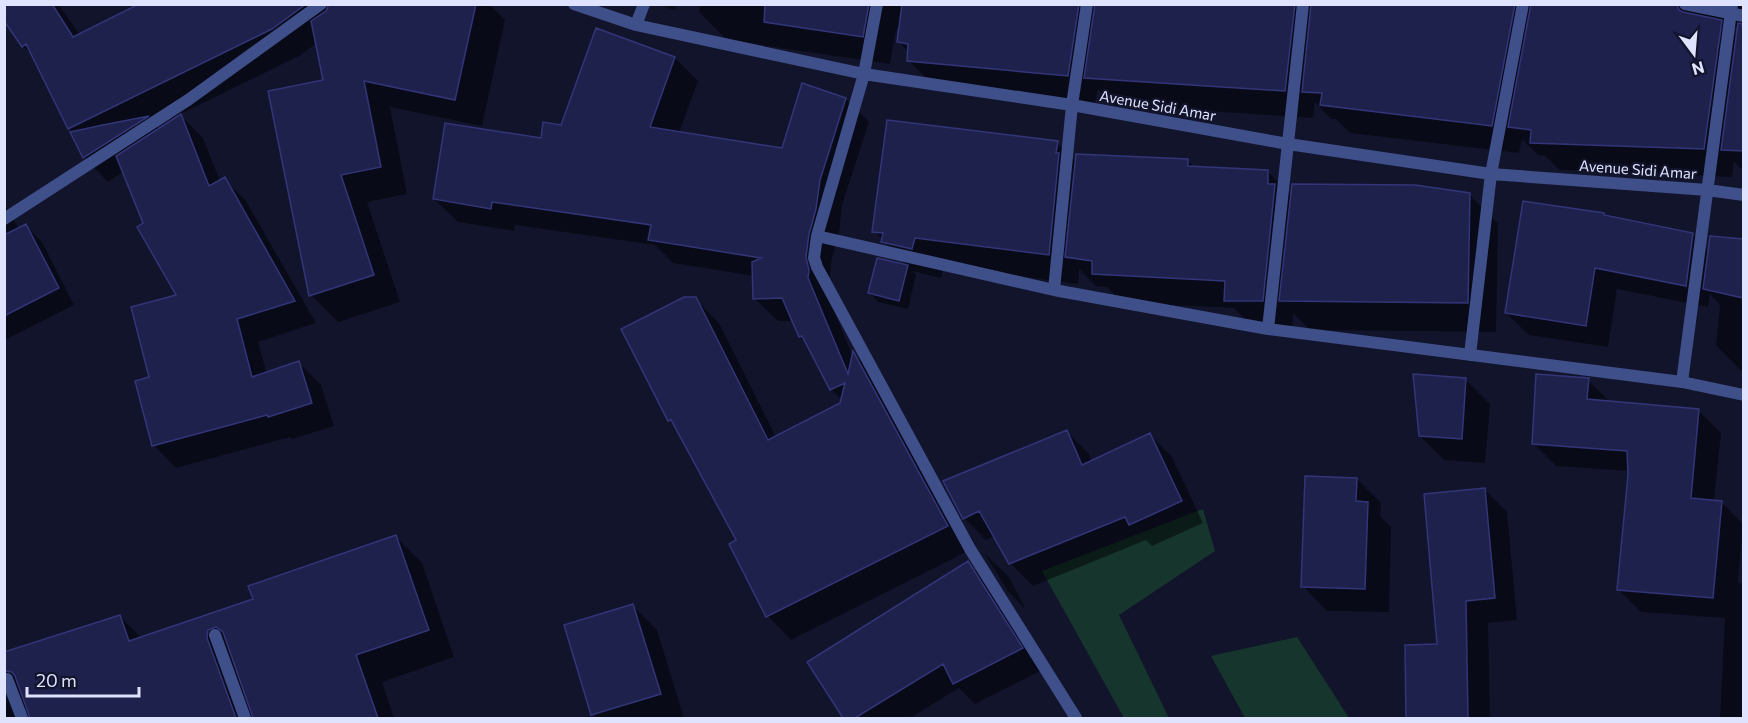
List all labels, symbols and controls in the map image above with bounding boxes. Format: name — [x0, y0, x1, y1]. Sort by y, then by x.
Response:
north arrow — [1664, 24, 1724, 84]
text: N — [1690, 58, 1707, 80]
street label: Avenue Sidi Amar — [1098, 86, 1218, 124]
street label: Avenue Sidi Amar — [1578, 156, 1698, 182]
scale bar — [27, 660, 140, 698]
text: 20 m — [36, 669, 77, 691]

